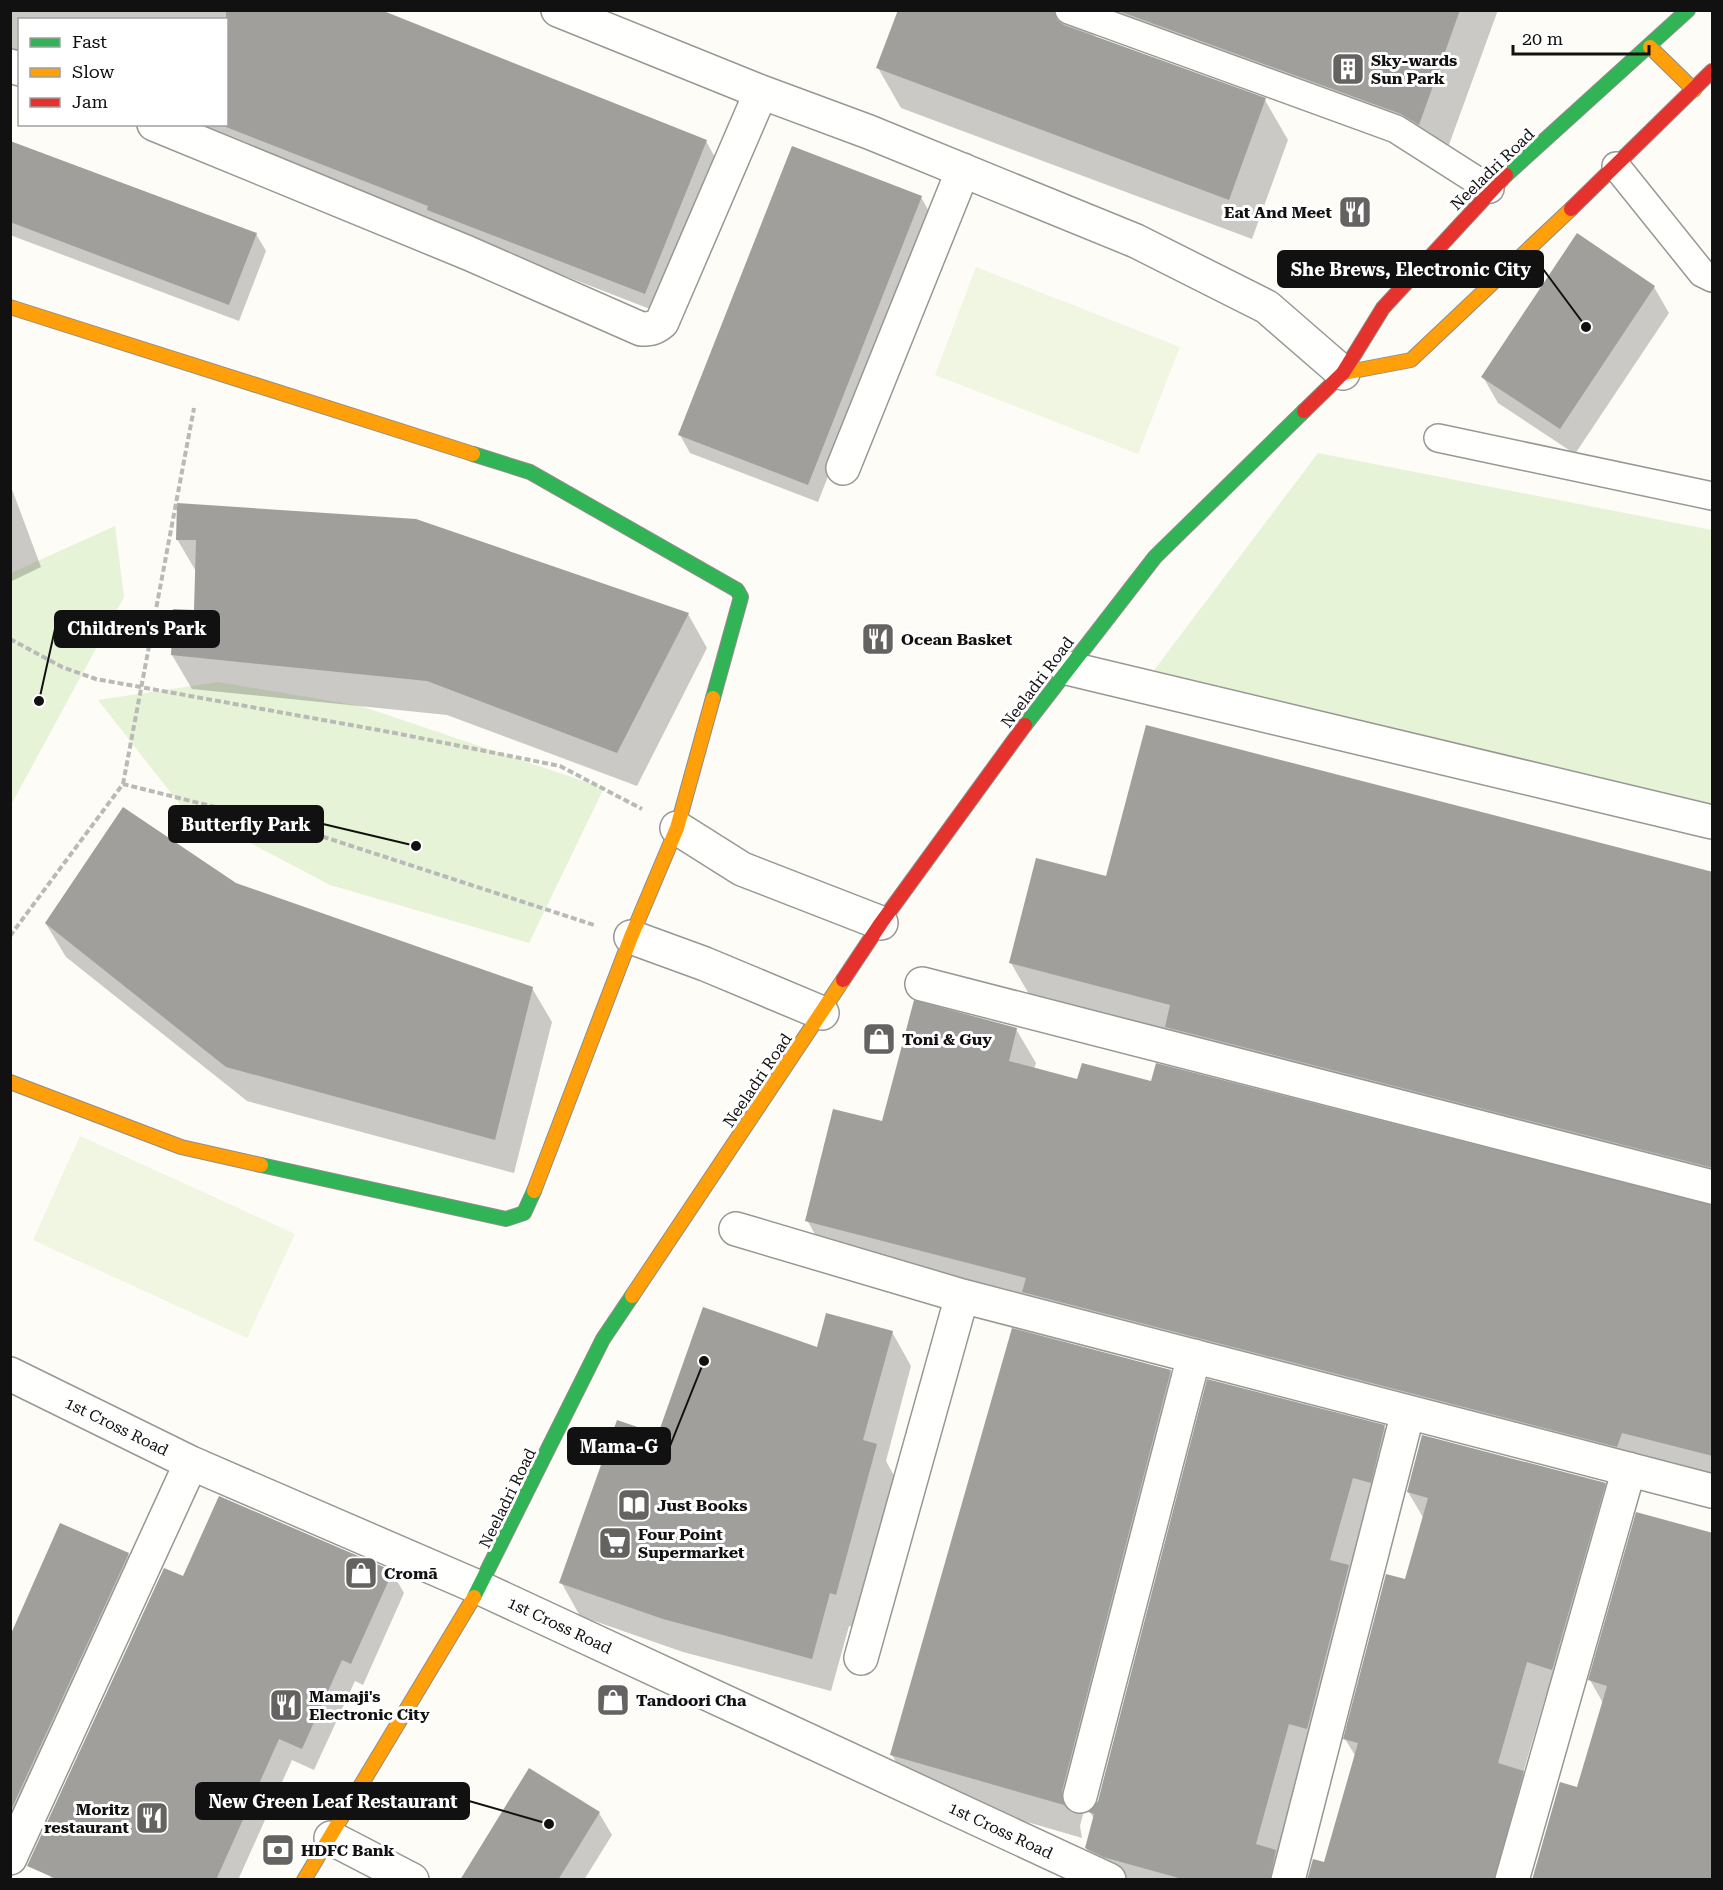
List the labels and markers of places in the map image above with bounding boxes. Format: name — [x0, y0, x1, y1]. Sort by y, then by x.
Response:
building icon: Sky-wards Sun Park — [1330, 51, 1366, 87]
place label: Sky-wards Sun Park — [1371, 51, 1457, 88]
restaurant icon: Eat And Meet — [1337, 194, 1373, 230]
place label: Eat And Meet — [1224, 203, 1332, 222]
callout: She Brews, Electronic City — [1278, 251, 1543, 287]
callout: Children's Park — [55, 611, 219, 647]
restaurant icon: Ocean Basket — [860, 621, 896, 657]
place label: Ocean Basket — [901, 630, 1013, 649]
callout: Butterfly Park — [169, 806, 323, 842]
shop icon: Toni & Guy — [861, 1021, 897, 1057]
place label: Toni & Guy — [902, 1030, 992, 1049]
callout: Mama-G — [568, 1428, 670, 1464]
library icon: Just Books — [616, 1487, 652, 1523]
place label: Just Books — [657, 1496, 747, 1515]
supermarket icon: Four Point Supermarket — [597, 1525, 633, 1561]
place label: Four Point Supermarket — [638, 1525, 745, 1562]
shop icon: Cromā — [343, 1555, 379, 1591]
place label: Cromā — [384, 1564, 438, 1583]
shop icon: Tandoori Cha — [595, 1682, 631, 1718]
restaurant icon: Mamaji's Electronic City — [268, 1687, 304, 1723]
place label: Mamaji's Electronic City — [309, 1687, 430, 1724]
place label: Tandoori Cha — [636, 1691, 747, 1710]
callout: New Green Leaf Restaurant — [196, 1783, 469, 1819]
place label: Moritz restaurant — [44, 1800, 129, 1837]
restaurant icon: Moritz restaurant — [134, 1800, 170, 1836]
bank icon: HDFC Bank — [260, 1832, 296, 1868]
place label: HDFC Bank — [301, 1841, 395, 1860]

